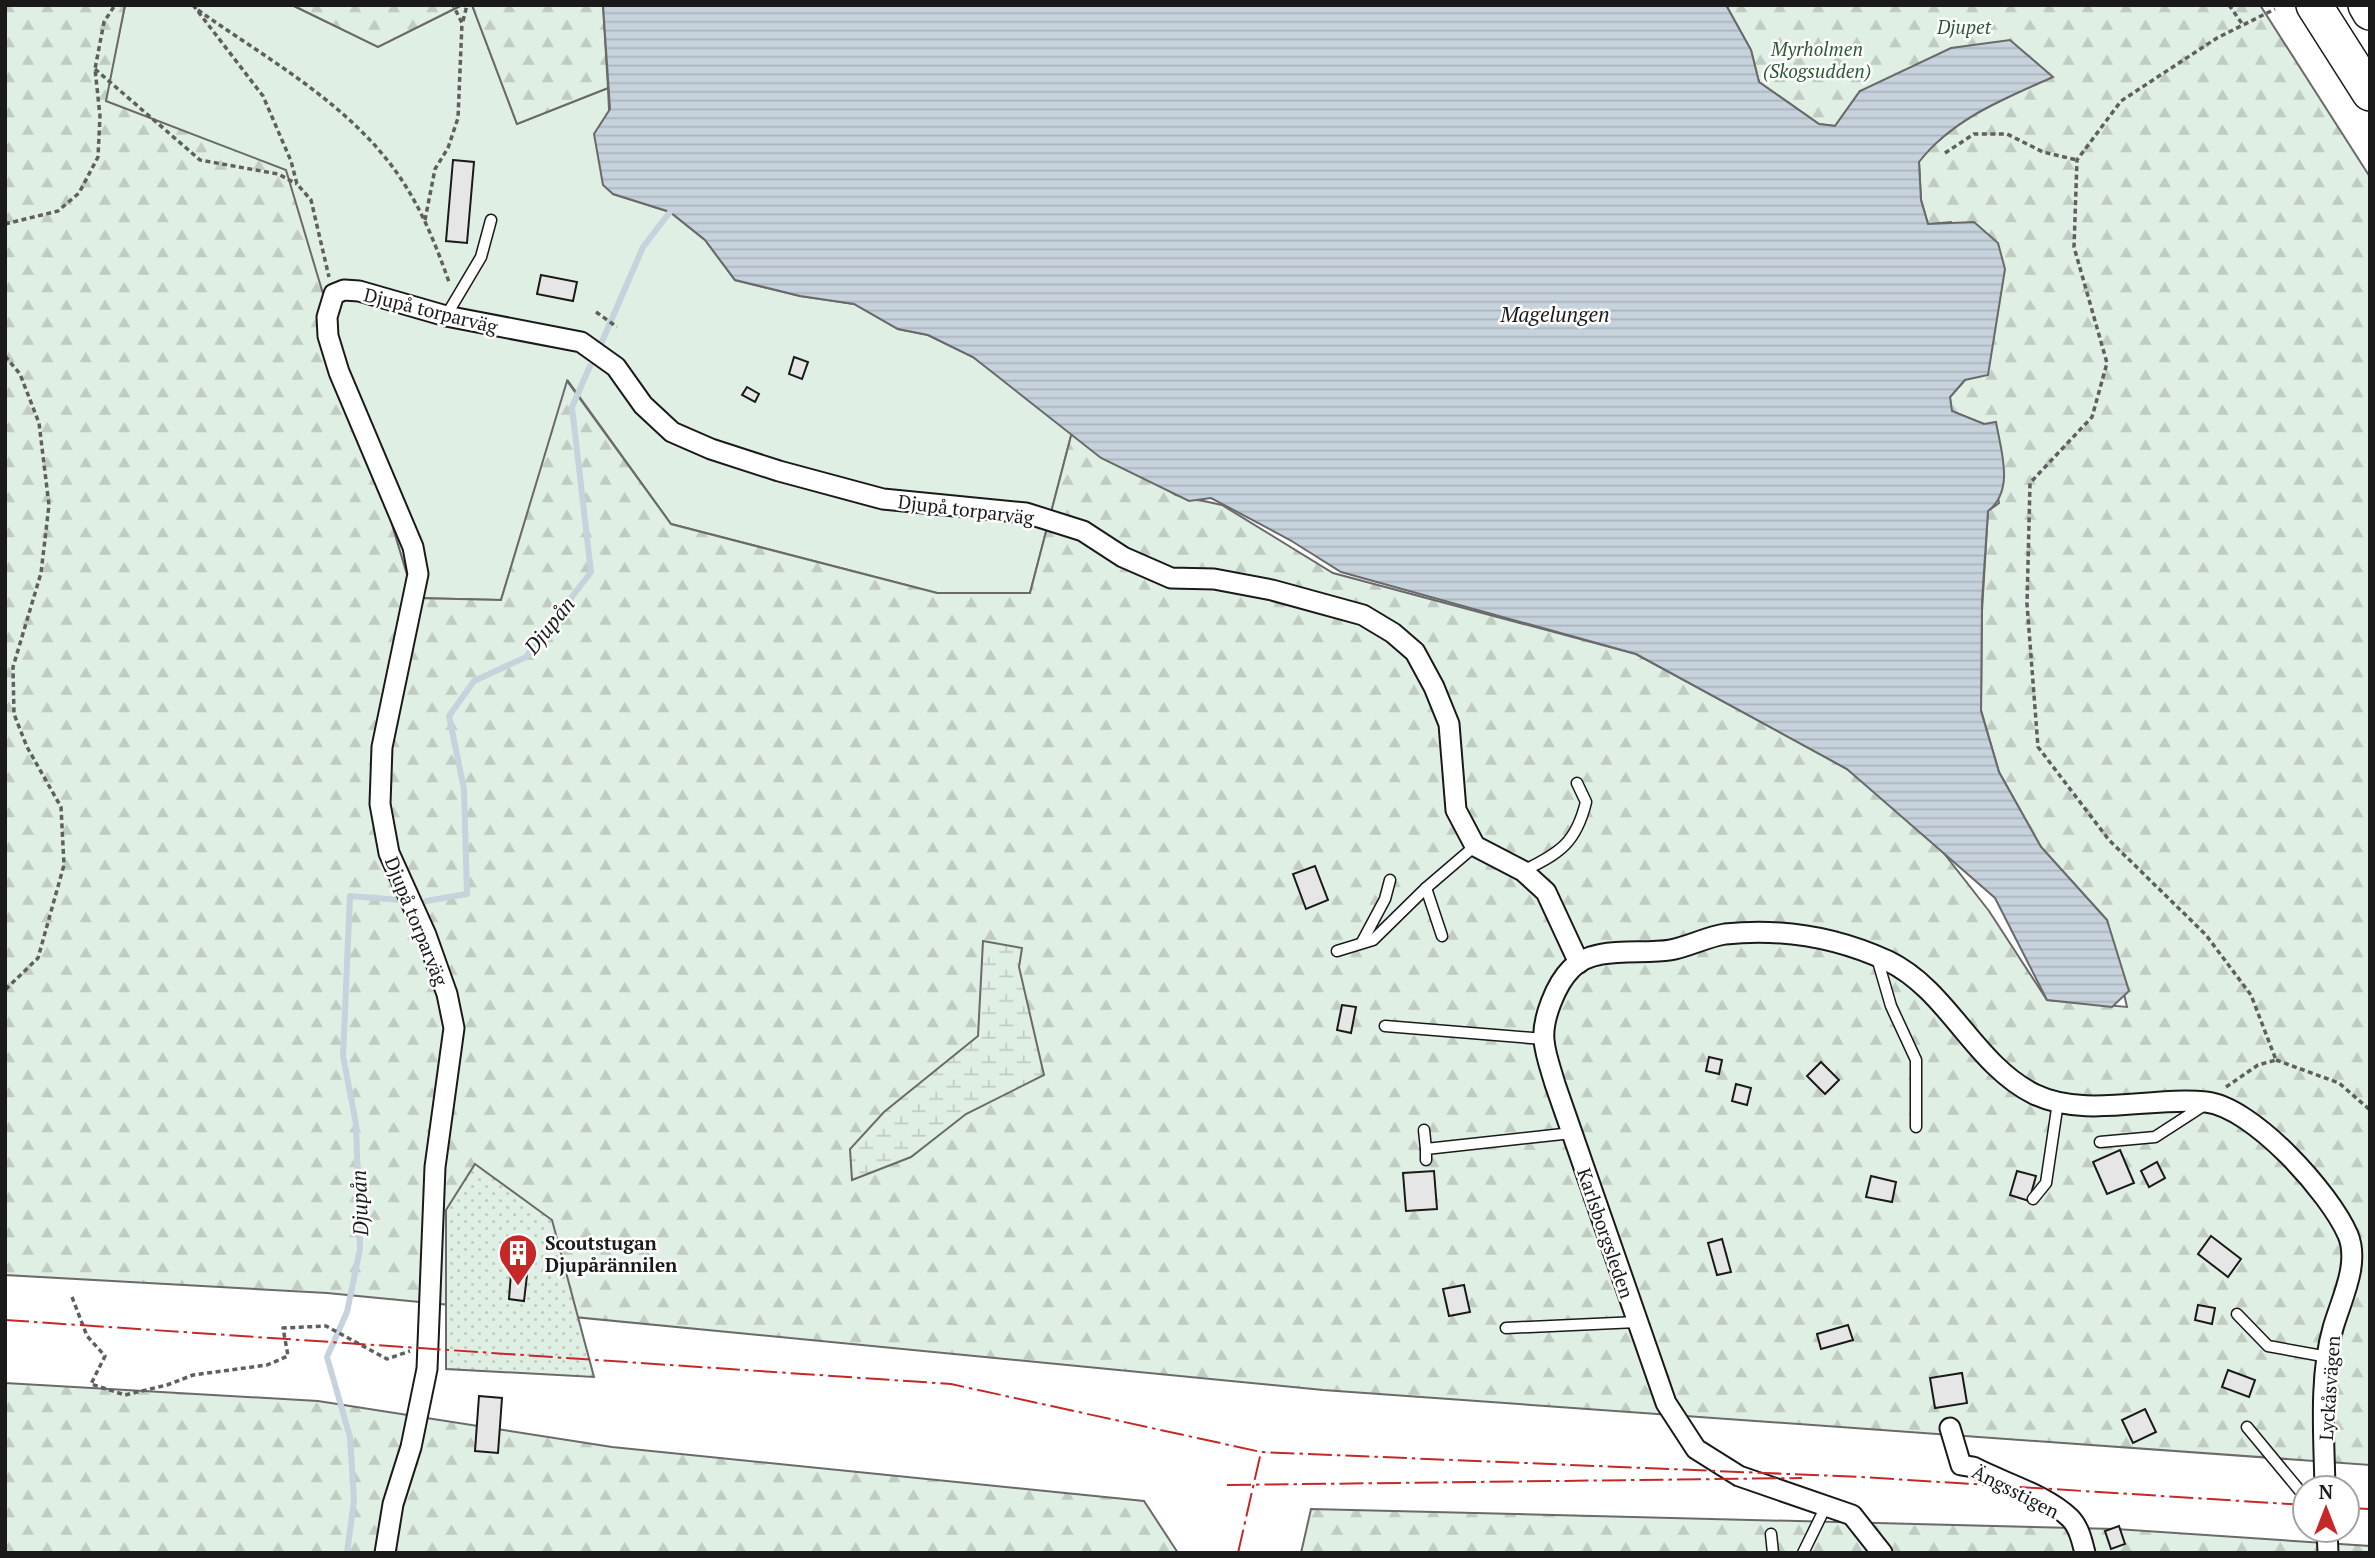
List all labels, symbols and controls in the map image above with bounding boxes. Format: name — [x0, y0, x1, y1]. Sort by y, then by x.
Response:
park label: Djupet — [1936, 14, 1992, 39]
park label: Myrholmen (Skogsudden) — [1763, 36, 1871, 83]
street label: Djupå torparväg — [362, 281, 501, 339]
water label: Magelungen — [1499, 300, 1610, 328]
street label: Djupå torparväg — [897, 488, 1036, 530]
water label: Djupån — [517, 591, 581, 660]
street label: Djupå torparväg — [380, 853, 455, 990]
street label: Karlsborgsleden — [1572, 1165, 1640, 1301]
water label: Djupån — [344, 1169, 374, 1238]
place label: Scoutstugan Djupårännilen — [545, 1230, 678, 1277]
building icon: Scoutstugan Djupårännilen — [497, 1232, 539, 1287]
street label: Lyckåsvägen — [2313, 1335, 2345, 1441]
street label: Ängsstigen — [1968, 1458, 2064, 1524]
north arrow — [2291, 1474, 2361, 1544]
text: N — [2319, 1479, 2334, 1504]

